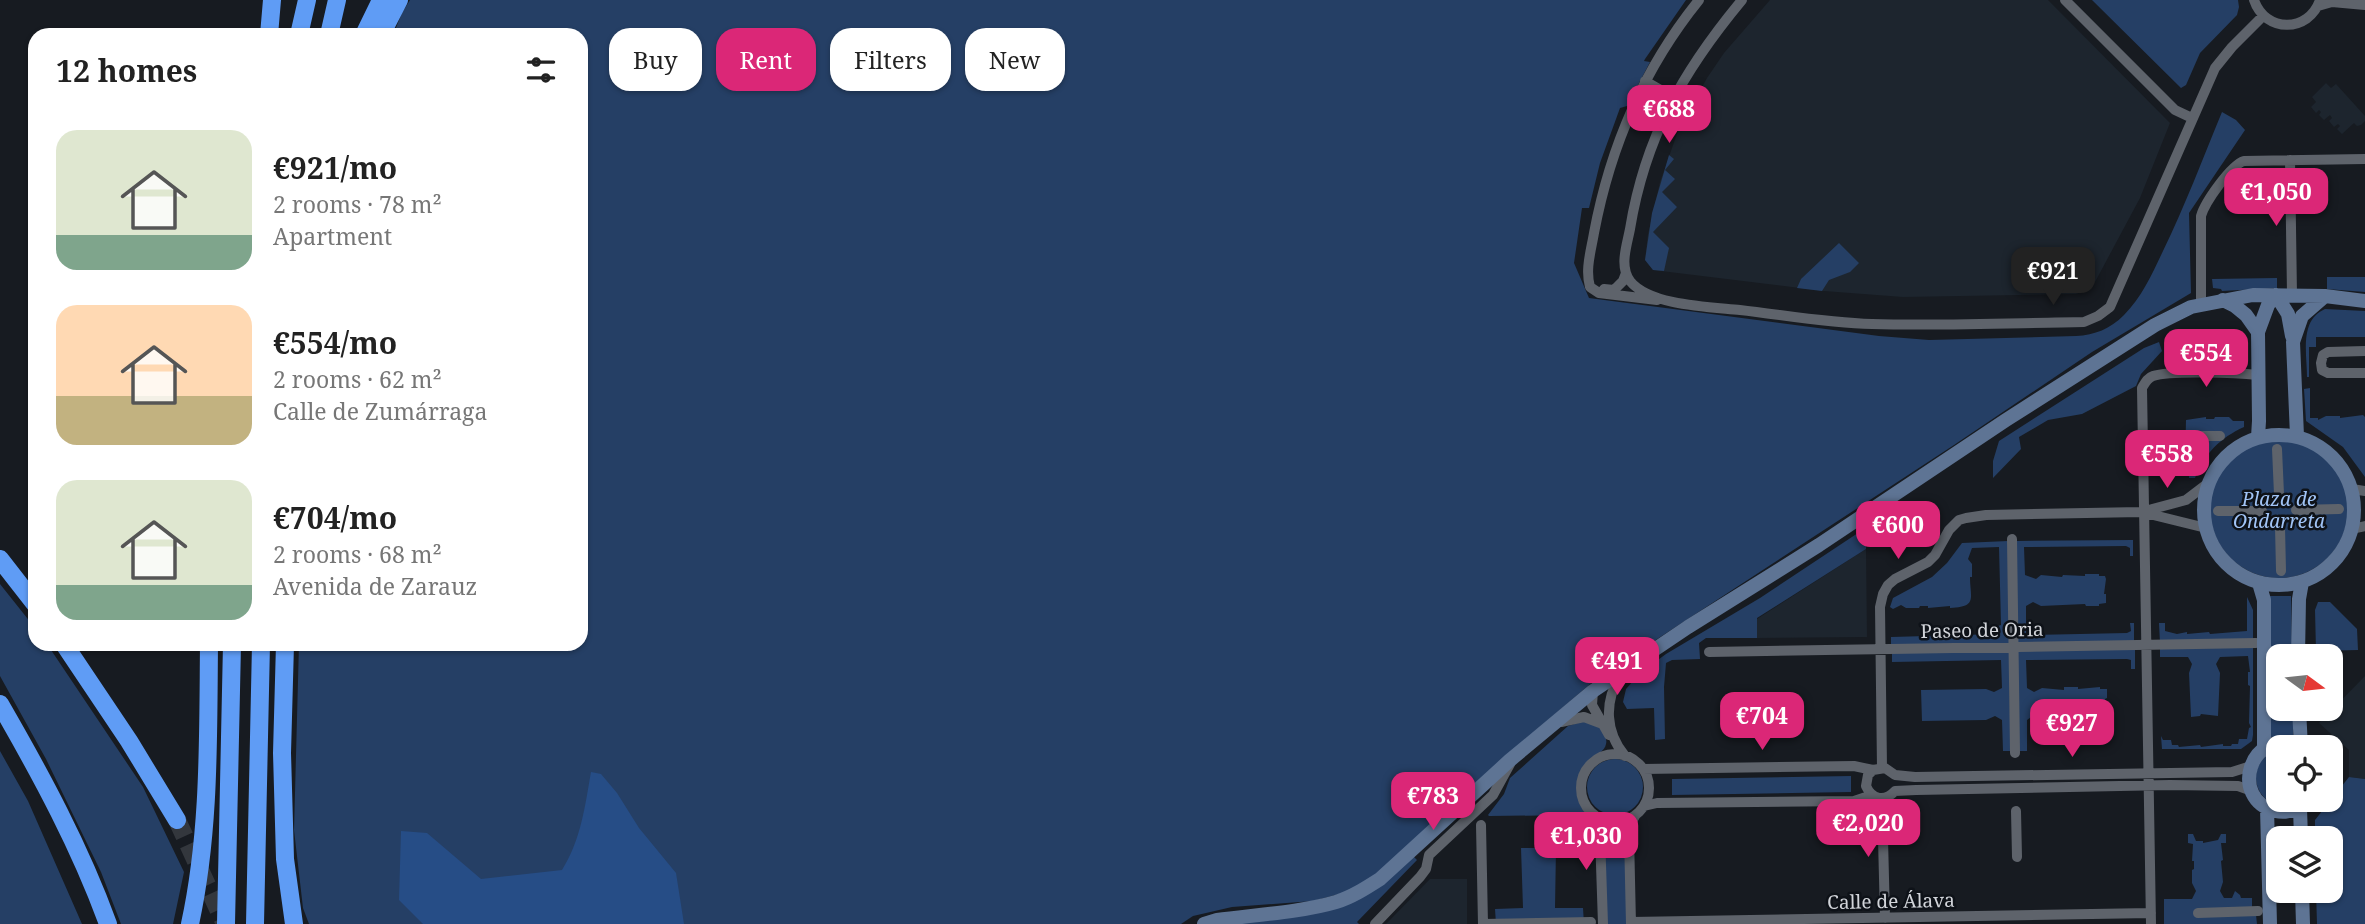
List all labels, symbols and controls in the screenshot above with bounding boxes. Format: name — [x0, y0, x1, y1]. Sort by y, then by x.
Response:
chip: Buy — [609, 28, 702, 91]
chip: Rent — [716, 28, 816, 91]
chip: Filters — [830, 28, 951, 91]
chip: New — [965, 28, 1065, 91]
text: 12 homes — [56, 50, 197, 91]
icon: filters — [522, 51, 560, 89]
pin: €688 — [1628, 86, 1710, 145]
text: €688 — [1643, 92, 1695, 124]
text: €921/mo — [273, 147, 397, 188]
icon: home — [112, 158, 196, 242]
pin: €1,050 — [2219, 168, 2333, 228]
text: €1,050 — [2240, 175, 2312, 207]
text: 2 rooms · 78 m² — [273, 188, 442, 220]
text: Apartment — [273, 220, 392, 252]
pin: €921 — [2012, 247, 2094, 307]
text: €921 — [2027, 254, 2079, 286]
text: €554/mo — [273, 322, 397, 363]
pin: €554 — [2165, 330, 2247, 389]
icon: home — [112, 333, 196, 417]
text: €554 — [2180, 336, 2232, 368]
text: 2 rooms · 62 m² — [273, 363, 442, 395]
text: Calle de Zumárraga — [273, 395, 487, 427]
pin: €558 — [2126, 430, 2208, 490]
text: €558 — [2141, 437, 2193, 469]
park label: Plaza de Ondarreta — [2233, 486, 2325, 534]
text: €704/mo — [273, 497, 397, 538]
pin: €600 — [1857, 502, 1939, 561]
icon: home — [112, 508, 196, 592]
text: €600 — [1872, 508, 1924, 540]
text: 2 rooms · 68 m² — [273, 538, 442, 570]
text: Avenida de Zarauz — [273, 570, 477, 602]
street label: Paseo de Oria — [1920, 616, 2044, 644]
pin: €491 — [1576, 638, 1658, 697]
text: €491 — [1591, 644, 1643, 676]
north arrow — [2266, 644, 2343, 721]
map controls — [2266, 644, 2343, 903]
pin: €704 — [1721, 692, 1803, 752]
text: €704 — [1736, 699, 1788, 731]
pin: €927 — [2031, 700, 2113, 759]
text: €927 — [2046, 706, 2098, 738]
button: locate — [2266, 735, 2343, 812]
pin: €783 — [1392, 772, 1474, 832]
text: €783 — [1407, 779, 1459, 811]
pin: €2,020 — [1811, 800, 1925, 859]
text: €2,020 — [1832, 806, 1904, 838]
pin: €1,030 — [1529, 812, 1643, 872]
text: €1,030 — [1550, 819, 1622, 851]
button: layers — [2266, 826, 2343, 903]
street label: Calle de Álava — [1827, 887, 1955, 915]

